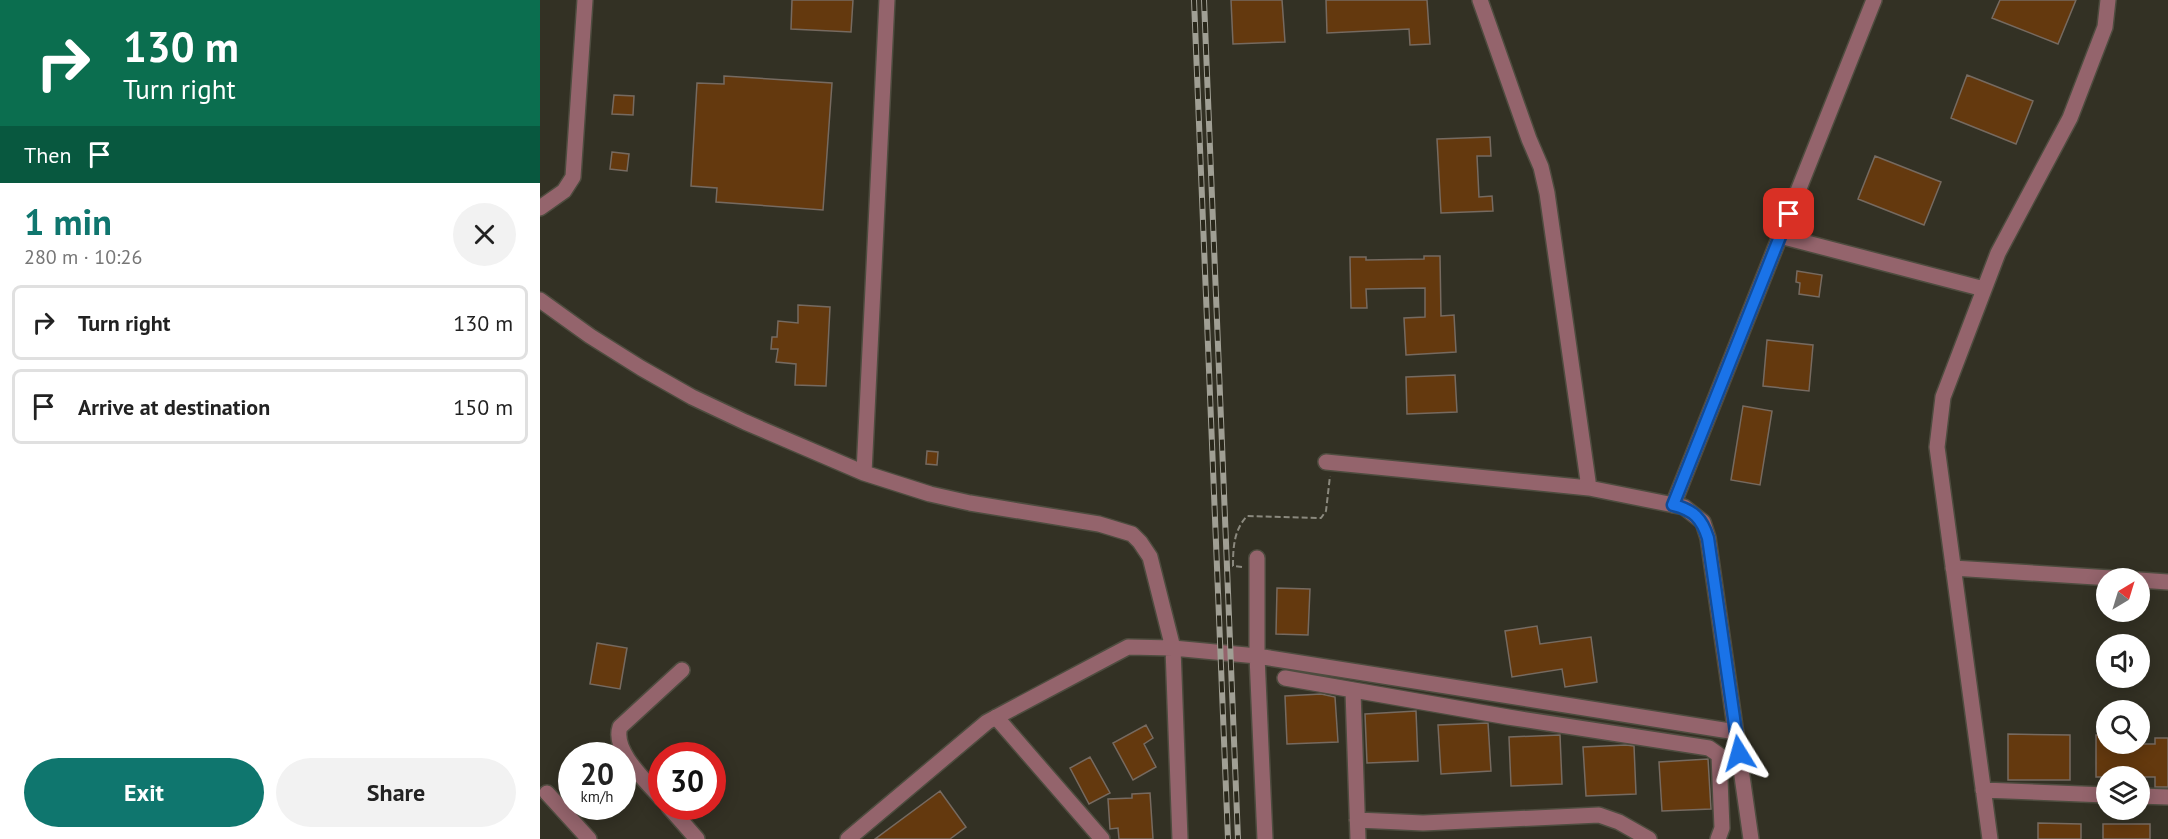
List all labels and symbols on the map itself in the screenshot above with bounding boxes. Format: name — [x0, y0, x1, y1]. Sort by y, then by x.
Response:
pin — [1763, 188, 1814, 239]
north arrow — [2096, 568, 2150, 622]
position arrow — [1707, 721, 1771, 785]
speed limit sign: 30 — [648, 742, 726, 820]

